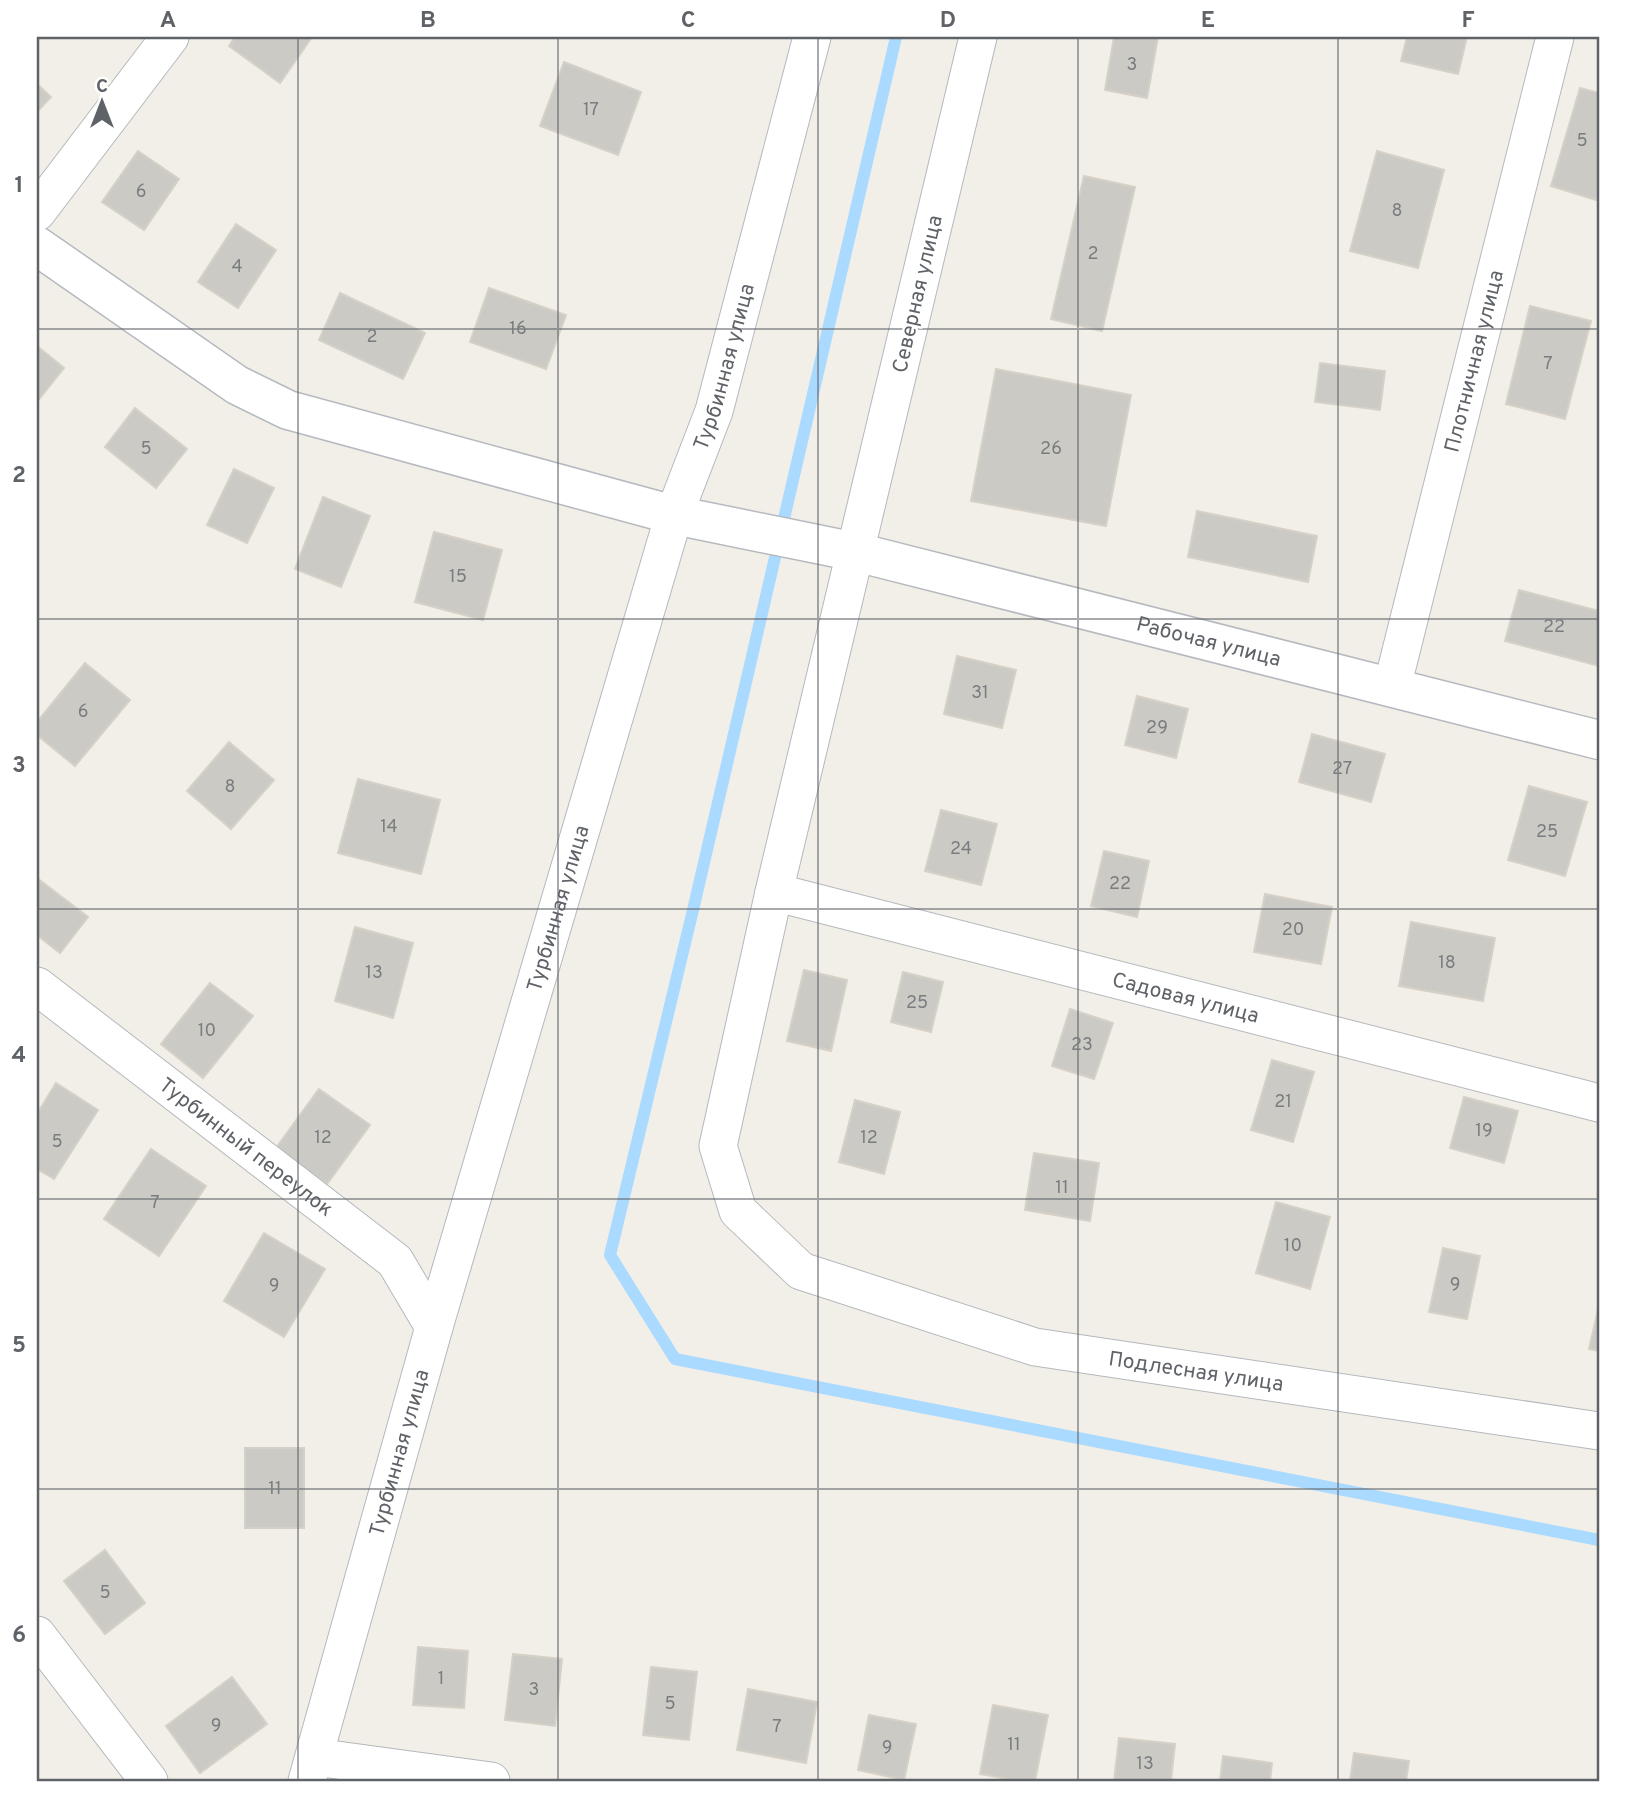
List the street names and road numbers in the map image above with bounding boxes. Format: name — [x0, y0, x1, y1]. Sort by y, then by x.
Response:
street label: Северная улица — [887, 213, 950, 376]
street label: Плотничная улица — [1439, 268, 1511, 455]
street label: Турбинная улица — [688, 281, 762, 454]
street label: Рабочая улица — [1133, 611, 1284, 674]
street label: Турбинная улица — [522, 822, 597, 995]
street label: Садовая улица — [1109, 967, 1262, 1031]
street label: Турбинный переулок — [153, 1073, 338, 1223]
street label: Подлесная улица — [1107, 1346, 1285, 1399]
street label: Турбинная улица — [364, 1366, 437, 1540]

